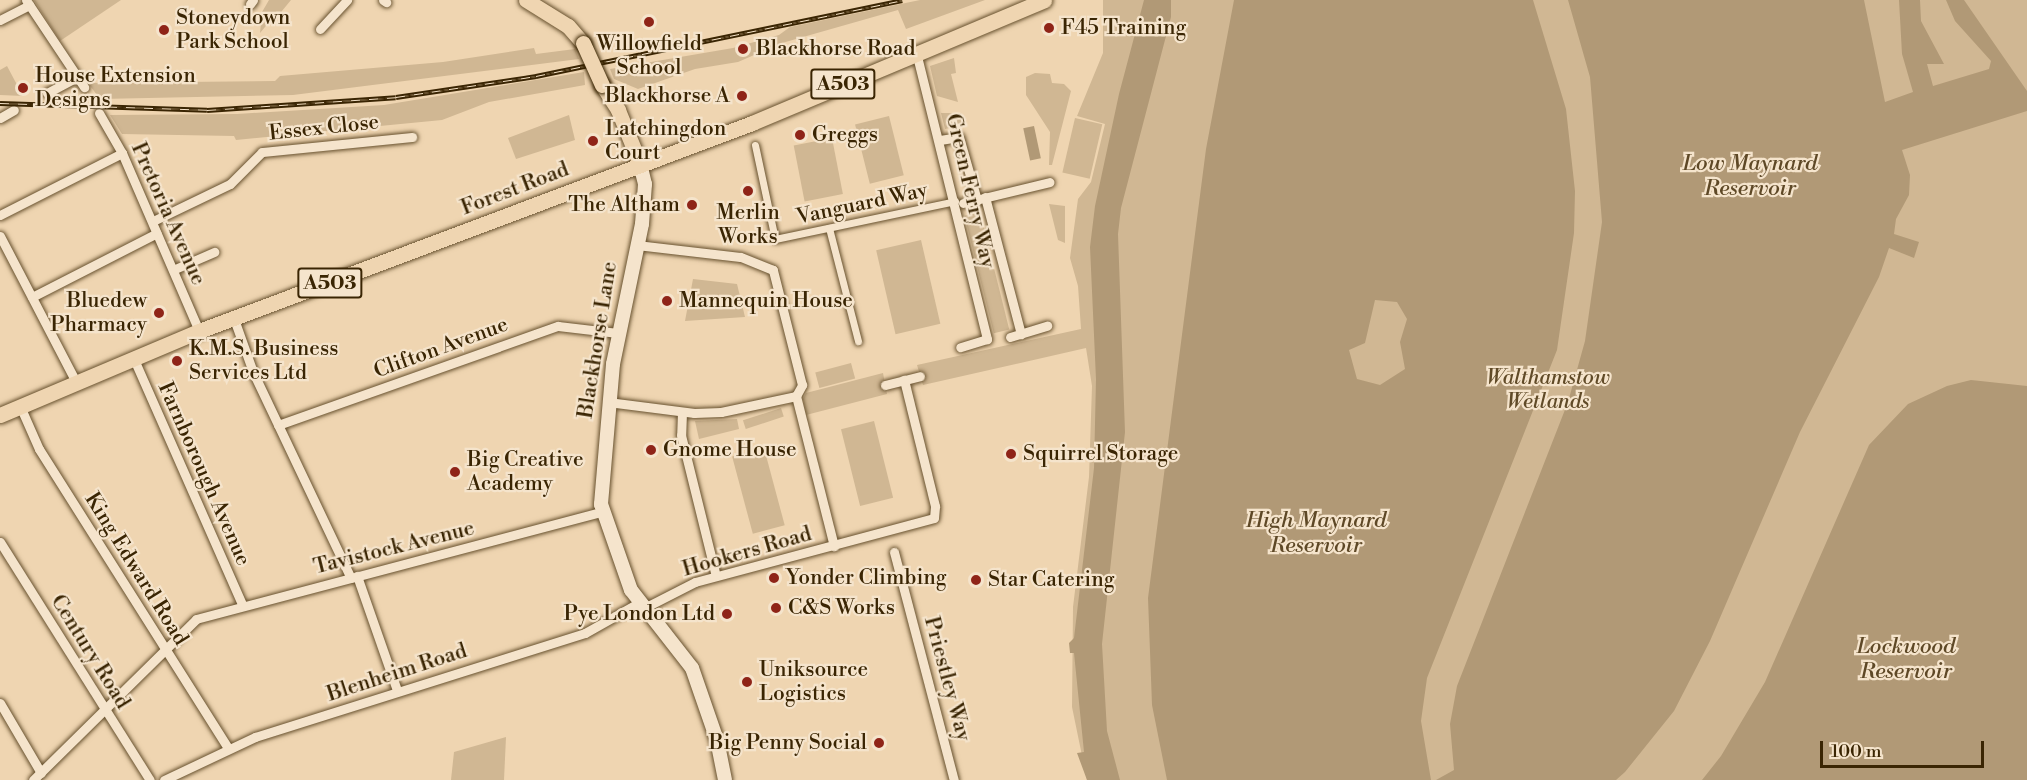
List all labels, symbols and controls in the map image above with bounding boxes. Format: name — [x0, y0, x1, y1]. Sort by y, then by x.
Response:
place label: Stoneydown Park School — [176, 5, 290, 55]
marker: Willowfield School — [642, 15, 656, 29]
place label: F45 Training — [1061, 15, 1186, 41]
marker: F45 Training — [1042, 21, 1056, 35]
marker: Stoneydown Park School — [157, 23, 171, 37]
place label: Willowfield School — [596, 31, 702, 81]
place label: Blackhorse Road — [756, 36, 915, 62]
marker: Blackhorse Road — [734, 40, 752, 58]
place label: House Extension Designs — [35, 63, 196, 113]
road number: A503 — [810, 67, 876, 101]
marker: House Extension Designs — [16, 81, 30, 95]
place label: Blackhorse A — [605, 83, 730, 109]
marker: Blackhorse A — [735, 89, 749, 103]
street label: Essex Close — [268, 110, 380, 146]
street label: Green Ferry Way — [940, 111, 1000, 271]
place label: Latchingdon Court — [605, 116, 726, 166]
place label: Greggs — [812, 122, 878, 148]
marker: Greggs — [793, 128, 807, 142]
marker: Latchingdon Court — [586, 134, 600, 148]
street label: Pretoria Avenue — [125, 139, 211, 289]
water label: Low Maynard Reservoir — [1683, 150, 1817, 202]
street label: Forest Road — [458, 157, 572, 221]
street label: Vanguard Way — [794, 178, 930, 230]
marker: Merlin Works — [741, 184, 755, 198]
place label: The Altham — [568, 192, 680, 218]
marker: The Altham — [685, 198, 699, 212]
place label: Merlin Works — [716, 200, 780, 250]
street label: Blackhorse Lane — [573, 260, 623, 420]
road number: A503 — [297, 266, 363, 300]
place label: Bluedew Pharmacy — [50, 288, 147, 338]
place label: Mannequin House — [679, 288, 853, 314]
marker: Mannequin House — [660, 294, 674, 308]
marker: Bluedew Pharmacy — [152, 306, 166, 320]
street label: Clifton Avenue — [370, 312, 512, 384]
place label: K.M.S. Business Services Ltd — [189, 336, 338, 386]
marker: K.M.S. Business Services Ltd — [170, 354, 184, 368]
park label: Walthamstow Wetlands — [1486, 365, 1610, 415]
street label: Farnborough Avenue — [152, 378, 256, 570]
place label: Gnome House — [663, 437, 797, 463]
place label: Squirrel Storage — [1023, 441, 1178, 467]
marker: Gnome House — [644, 443, 658, 457]
place label: Big Creative Academy — [467, 447, 584, 497]
marker: Squirrel Storage — [1004, 447, 1018, 461]
marker: Big Creative Academy — [448, 465, 462, 479]
street label: King Edward Road — [79, 488, 193, 650]
water label: High Maynard Reservoir — [1246, 507, 1386, 558]
street label: Tavistock Avenue — [311, 516, 477, 580]
street label: Hookers Road — [680, 522, 814, 582]
place label: Yonder Climbing — [786, 565, 947, 591]
place label: Star Catering — [988, 567, 1115, 593]
marker: Yonder Climbing — [767, 571, 781, 585]
marker: Star Catering — [969, 573, 983, 587]
street label: Century Road — [45, 590, 135, 714]
place label: C&S Works — [788, 595, 895, 621]
place label: Pye London Ltd — [563, 601, 715, 627]
marker: C&S Works — [769, 601, 783, 615]
marker: Pye London Ltd — [720, 607, 734, 621]
street label: Priestley Way — [918, 614, 976, 744]
water label: Lockwood Reservoir — [1857, 633, 1955, 684]
street label: Blenheim Road — [324, 639, 470, 707]
place label: Uniksource Logistics — [759, 657, 868, 707]
marker: Uniksource Logistics — [740, 675, 754, 689]
scale bar — [1823, 729, 1986, 767]
place label: Big Penny Social — [709, 730, 867, 756]
marker: Big Penny Social — [872, 736, 886, 750]
text: 100 m — [1831, 740, 1882, 763]

